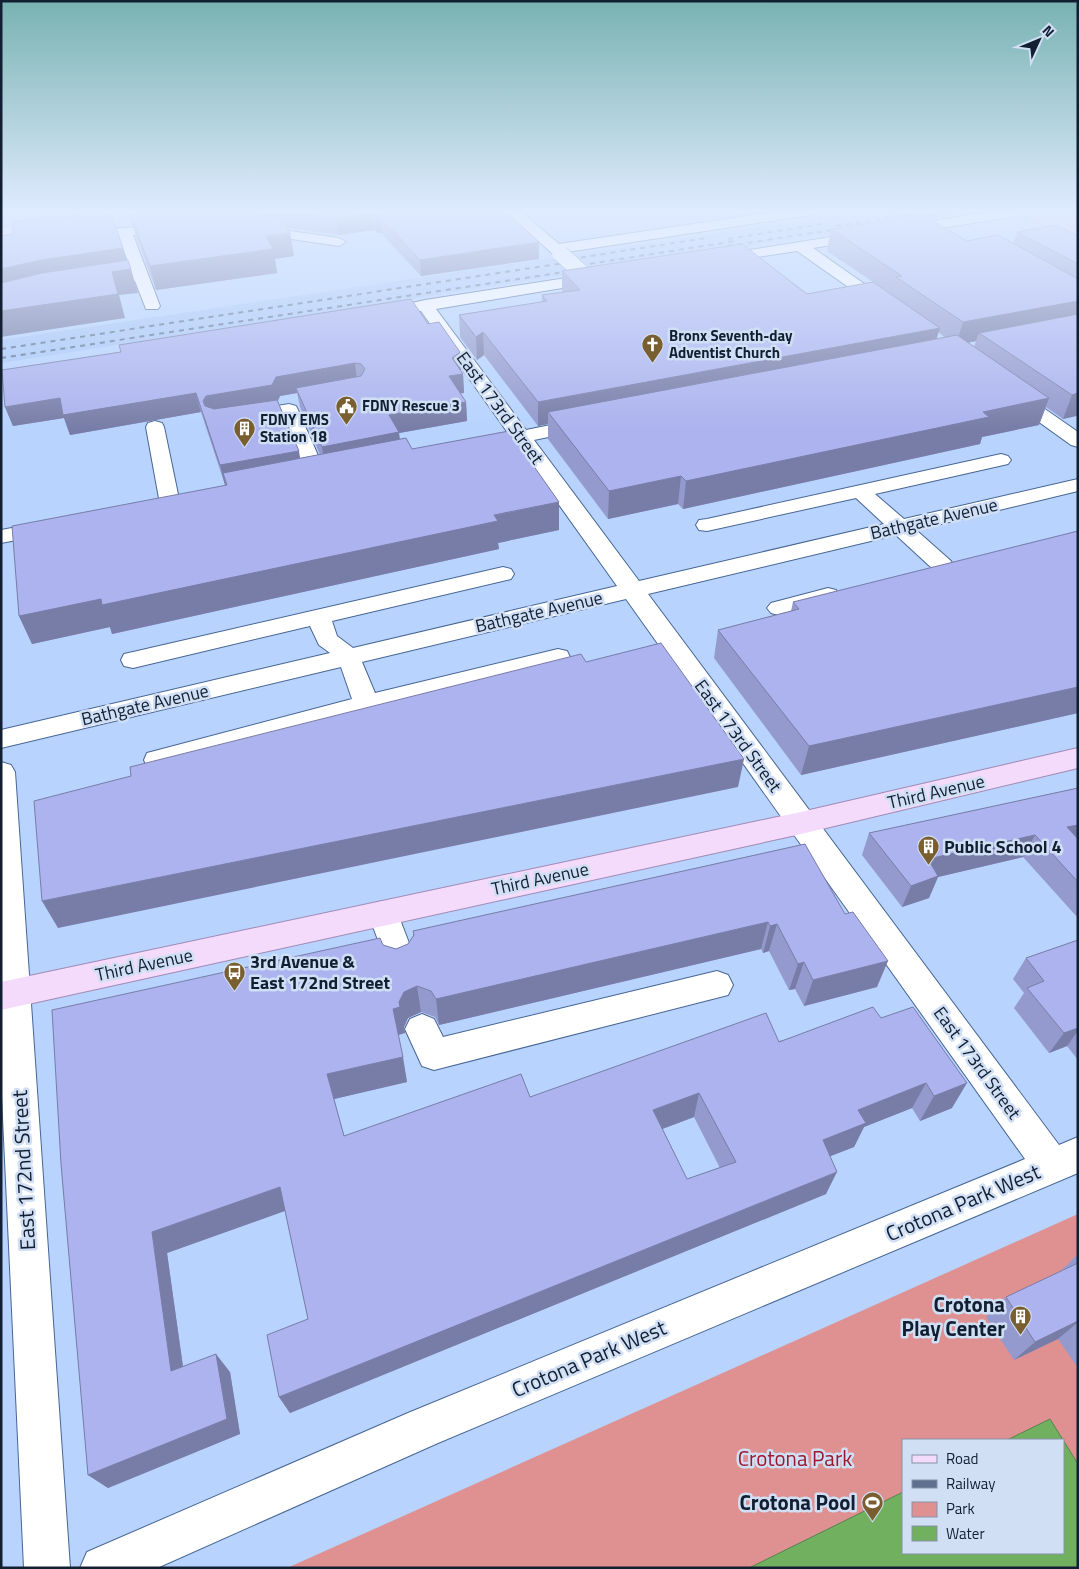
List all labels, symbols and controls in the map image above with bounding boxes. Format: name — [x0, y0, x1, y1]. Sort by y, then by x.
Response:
north arrow — [1014, 15, 1064, 65]
text: N — [1038, 20, 1060, 41]
place label: Bronx Seventh-day Adventist Church — [669, 324, 793, 364]
church icon: Bronx Seventh-day Adventist Church — [641, 333, 665, 364]
street label: East 173rd Street — [450, 346, 551, 470]
public building icon: FDNY Rescue 3 — [334, 394, 358, 425]
place label: FDNY Rescue 3 — [362, 394, 460, 417]
place label: FDNY EMS Station 18 — [260, 408, 329, 448]
building icon: FDNY EMS Station 18 — [232, 417, 256, 448]
street label: Bathgate Avenue — [868, 491, 1000, 546]
street label: Bathgate Avenue — [473, 584, 605, 639]
street label: East 173rd Street — [688, 674, 789, 798]
street label: Bathgate Avenue — [79, 677, 211, 732]
street label: Third Avenue — [885, 767, 987, 816]
place label: Public School 4 — [944, 833, 1062, 860]
building icon: Public School 4 — [916, 835, 940, 866]
street label: Third Avenue — [489, 855, 591, 902]
street label: Third Avenue — [93, 941, 195, 988]
place label: 3rd Avenue & East 172nd Street — [250, 948, 391, 996]
bus stop icon: 3rd Avenue & East 172nd Street — [222, 960, 246, 991]
street label: East 173rd Street — [927, 1001, 1028, 1125]
street label: East 172nd Street — [3, 1089, 43, 1251]
street label: Crotona Park West — [880, 1155, 1045, 1249]
place label: Crotona Play Center — [902, 1288, 1005, 1344]
building icon: Crotona Play Center — [1009, 1305, 1033, 1336]
street label: Crotona Park West — [506, 1311, 671, 1405]
legend — [902, 1439, 1064, 1554]
park label: Crotona Park — [738, 1442, 852, 1474]
text: Road — [946, 1447, 978, 1470]
text: Railway — [946, 1472, 996, 1495]
place label: Crotona Pool — [739, 1486, 856, 1518]
sports icon: Crotona Pool — [860, 1491, 884, 1522]
text: Park — [946, 1497, 975, 1520]
text: Water — [946, 1522, 985, 1545]

